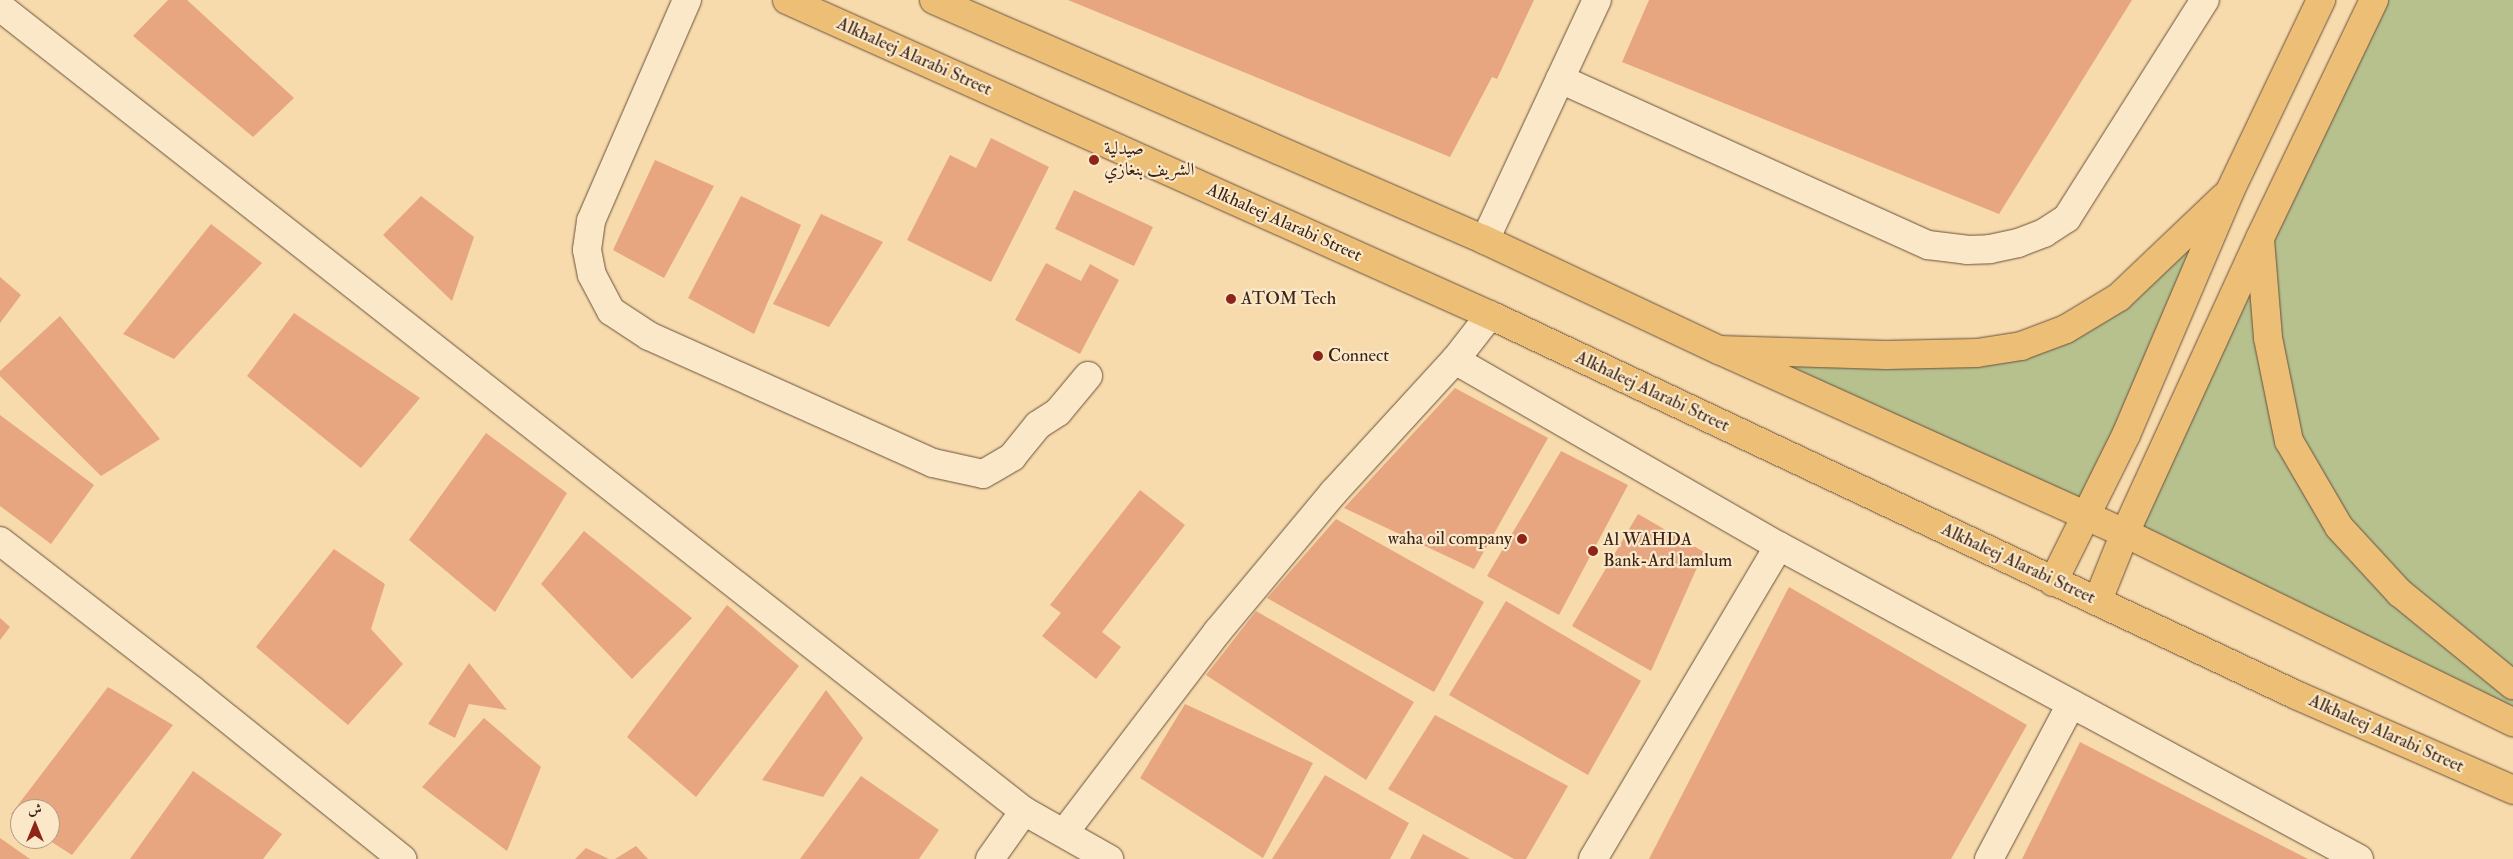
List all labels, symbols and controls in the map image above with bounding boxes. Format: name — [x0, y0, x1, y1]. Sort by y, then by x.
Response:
street label: Alkhaleej Alarabi Street — [833, 13, 995, 101]
place label: صيدلية الشريف بنغازي — [1104, 139, 1194, 182]
marker: صيدلية الشريف بنغازي — [1088, 154, 1100, 166]
street label: Alkhaleej Alarabi Street — [1203, 179, 1365, 267]
place label: ATOM Tech — [1241, 288, 1336, 310]
marker: ATOM Tech — [1225, 293, 1237, 305]
place label: Connect — [1328, 345, 1389, 367]
street label: Alkhaleej Alarabi Street — [1572, 347, 1732, 437]
marker: Connect — [1312, 350, 1324, 362]
street label: Alkhaleej Alarabi Street — [1938, 519, 2098, 609]
place label: waha oil company — [1388, 528, 1512, 550]
place label: Al WAHDA Bank-Ard lamlum — [1603, 530, 1732, 572]
marker: waha oil company — [1516, 533, 1528, 545]
marker: Al WAHDA Bank-Ard lamlum — [1587, 545, 1599, 557]
street label: Alkhaleej Alarabi Street — [2305, 690, 2467, 778]
north arrow — [10, 799, 60, 849]
text: ش — [28, 801, 42, 818]

